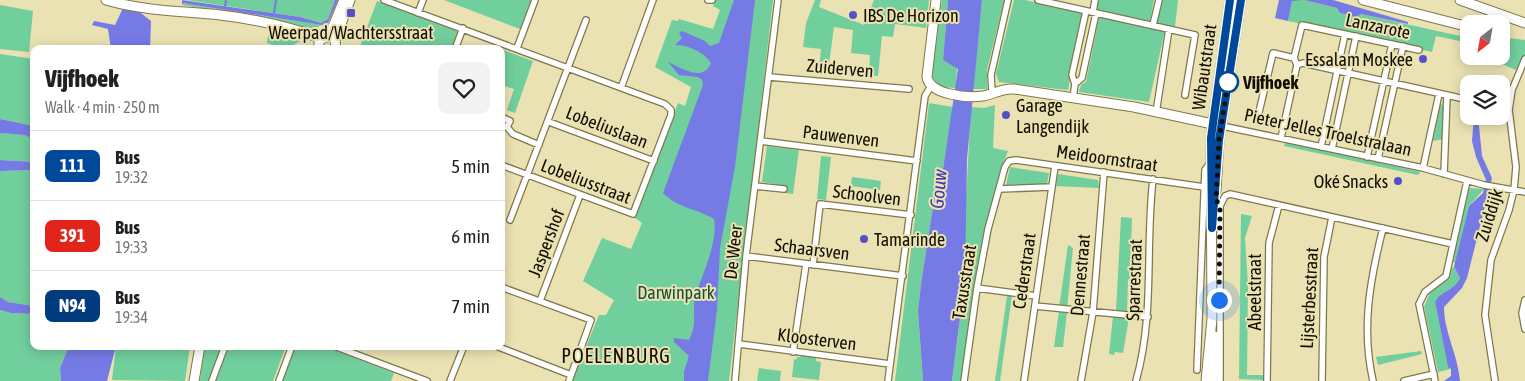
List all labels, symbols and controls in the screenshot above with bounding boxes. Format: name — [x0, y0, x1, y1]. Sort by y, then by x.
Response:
place label: IBS De Horizon — [863, 5, 959, 26]
marker: Weerpad/Wachtersstraat — [345, 7, 357, 19]
marker: IBS De Horizon — [847, 9, 859, 21]
street label: Lanzarote — [1344, 9, 1412, 43]
north arrow — [1460, 15, 1510, 65]
map controls — [1460, 15, 1510, 125]
place label: Weerpad/Wachtersstraat — [268, 22, 434, 43]
street label: Wibautstraat — [1188, 23, 1220, 111]
place label: Essalam Moskee — [1305, 49, 1413, 70]
marker: Essalam Moskee — [1417, 53, 1429, 65]
street label: Zuiderven — [806, 55, 874, 81]
button: heart — [438, 62, 490, 114]
text: Vijfhoek — [45, 65, 119, 92]
marker: Vijfhoek — [1217, 71, 1239, 93]
place label: Vijfhoek — [1242, 72, 1299, 93]
button: layers — [1460, 75, 1510, 125]
place label: Garage Langendijk — [1016, 95, 1089, 137]
text: Walk · 4 min · 250 m — [45, 98, 159, 116]
street label: Lobeliuslaan — [563, 102, 651, 152]
street label: Pieter Jelles Troelstralaan — [1242, 104, 1414, 160]
marker: Garage Langendijk — [1000, 109, 1012, 121]
street label: Pauwenven — [801, 121, 881, 151]
street label: Meidoornstraat — [1055, 140, 1159, 176]
text: Bus — [115, 146, 140, 168]
street label: Lobeliusstraat — [538, 154, 634, 208]
text: 111 — [60, 155, 85, 176]
text: 5 min — [451, 155, 490, 177]
text: 19:32 — [115, 168, 148, 186]
water label: Gouw — [925, 168, 951, 210]
place label: Oké Snacks — [1314, 171, 1388, 192]
marker: Oké Snacks — [1392, 175, 1404, 187]
street label: Schoolven — [832, 180, 902, 210]
street label: Zuiddijk — [1471, 186, 1507, 244]
street label: Jaspershof — [523, 206, 569, 280]
text: Bus — [115, 216, 140, 238]
street label: De Weer — [720, 223, 746, 280]
text: 391 — [60, 225, 85, 246]
text: 6 min — [451, 225, 490, 247]
place label: Tamarinde — [874, 229, 945, 250]
street label: Cederstraat — [1008, 232, 1040, 310]
marker: Tamarinde — [858, 233, 870, 245]
street label: Dennestraat — [1066, 233, 1094, 317]
street label: Schaarsven — [773, 234, 851, 264]
text: 19:33 — [115, 238, 148, 256]
street label: Sparrestraat — [1122, 239, 1146, 321]
street label: Taxusstraat — [948, 243, 980, 321]
street label: Lijsterbesstraat — [1296, 247, 1322, 349]
street label: Abeelstraat — [1244, 254, 1265, 330]
park label: Darwinpark — [637, 282, 715, 303]
text: Bus — [115, 286, 140, 308]
your location — [1207, 288, 1232, 313]
text: N94 — [59, 295, 86, 316]
text: 7 min — [451, 295, 490, 317]
text: 19:34 — [115, 308, 148, 326]
street label: Kloosterven — [776, 324, 858, 354]
district label: POELENBURG — [561, 344, 671, 367]

